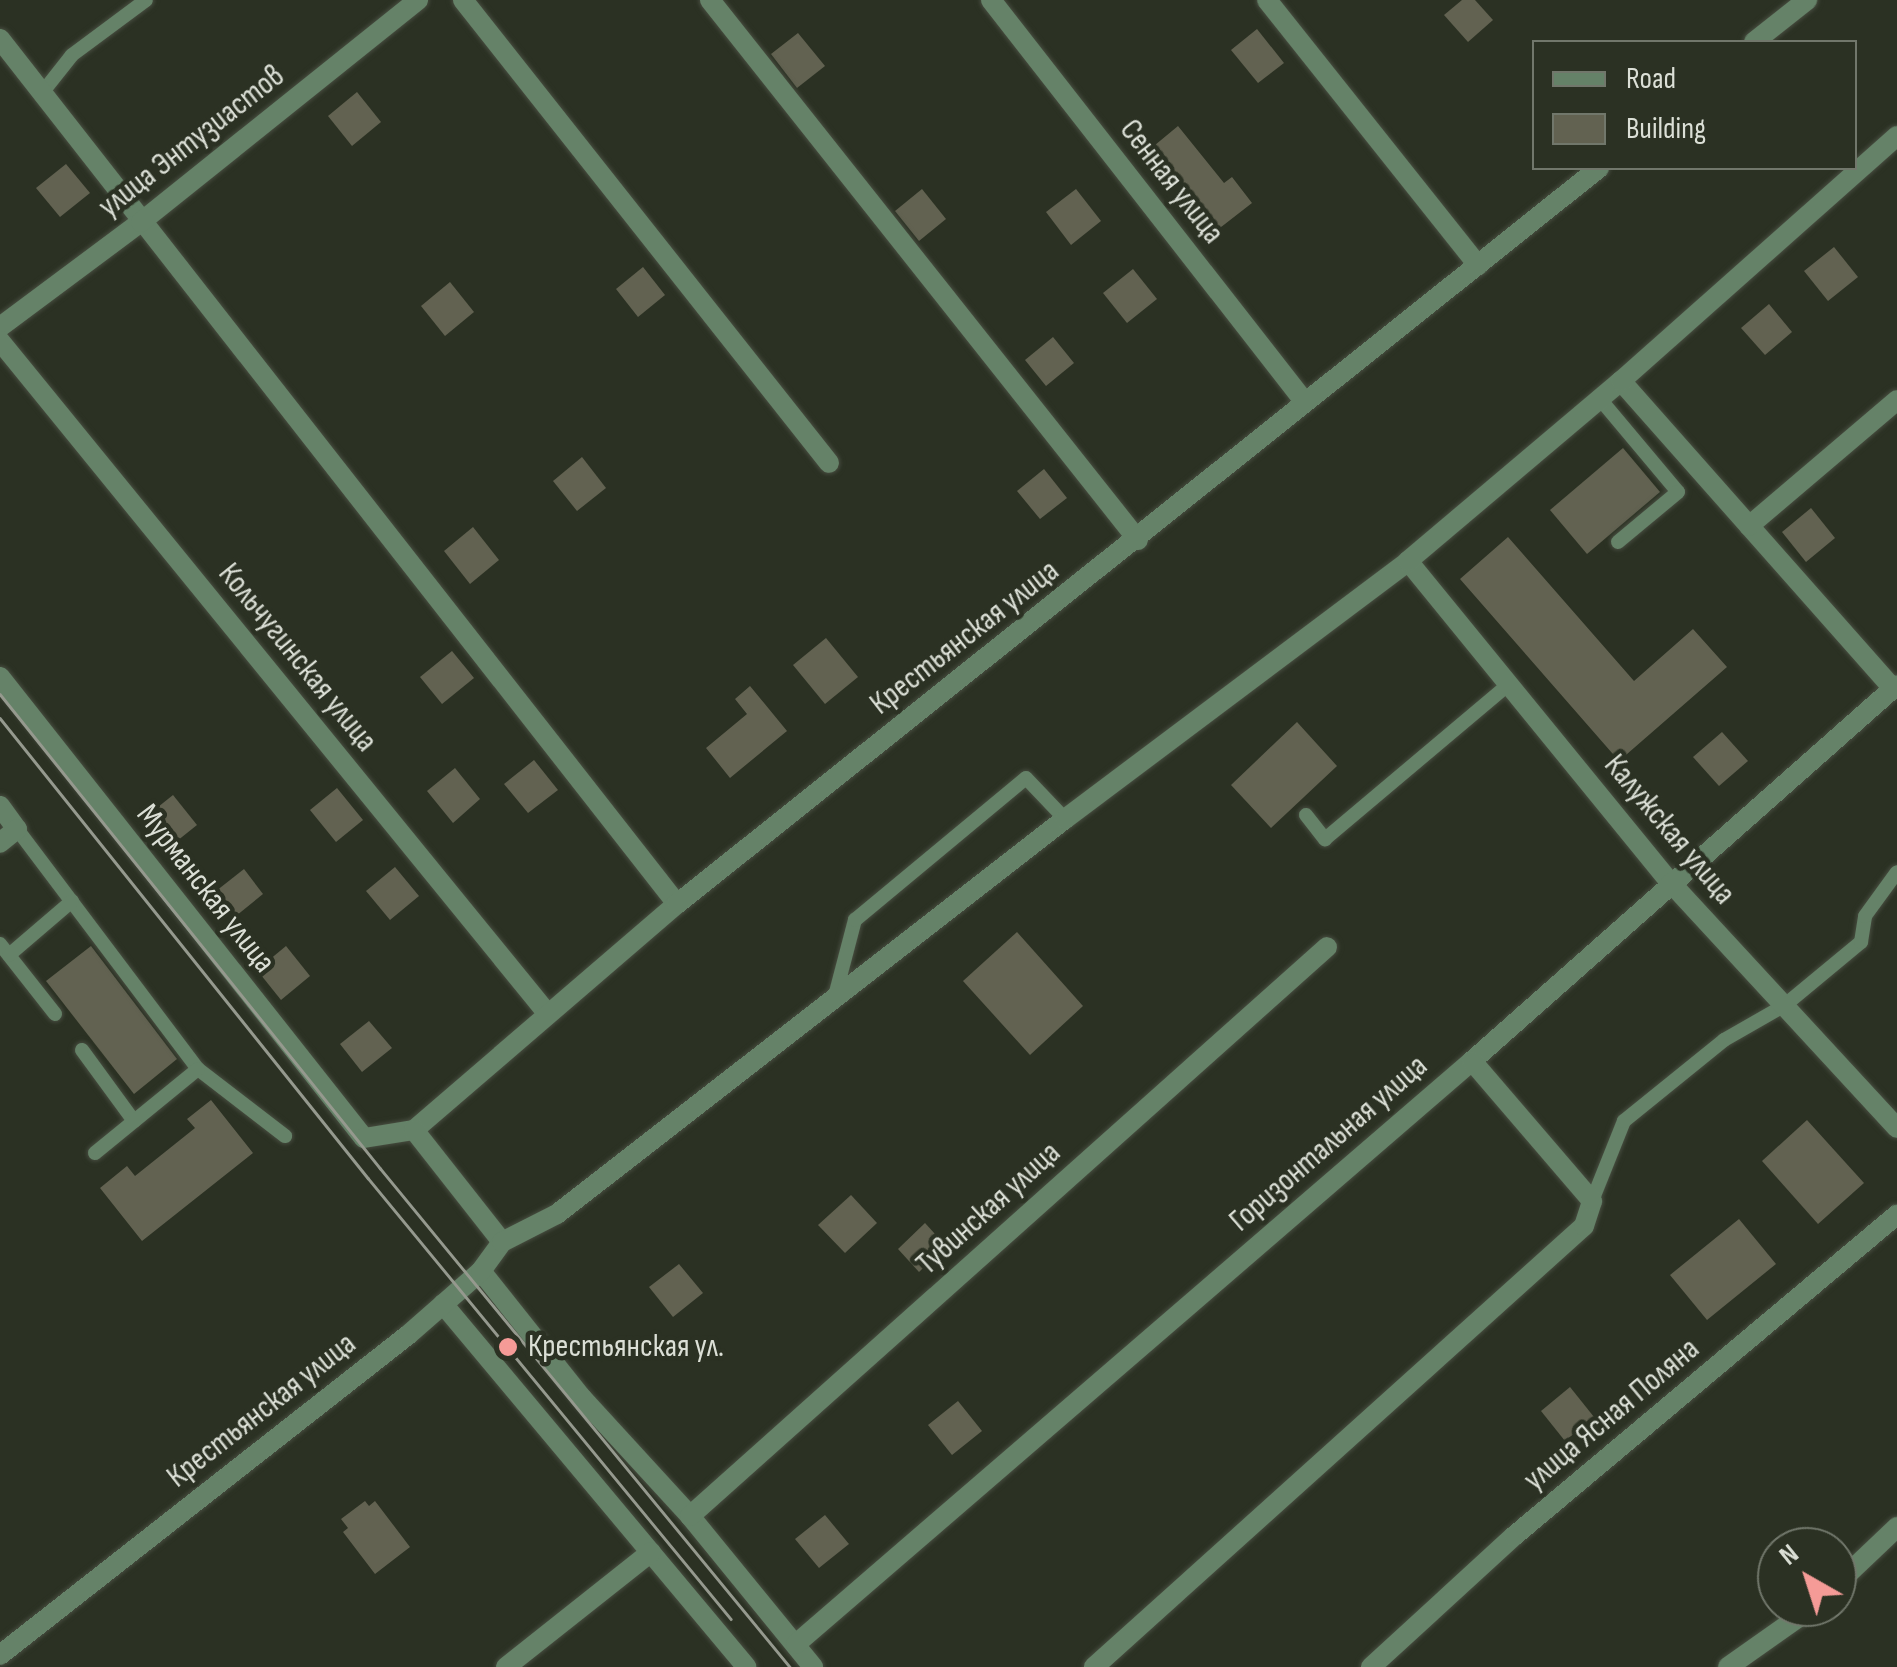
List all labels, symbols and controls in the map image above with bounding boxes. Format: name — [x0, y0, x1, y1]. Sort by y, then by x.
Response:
legend — [1532, 40, 1857, 170]
street label: улица Энтузиастов — [91, 57, 293, 227]
text: Road — [1626, 61, 1676, 97]
text: Building — [1626, 111, 1706, 147]
street label: Сенная улица — [1111, 112, 1231, 252]
street label: Крестьянская улица — [863, 552, 1067, 724]
street label: Кольчугинская улица — [209, 556, 385, 760]
street label: Калужская улица — [1595, 747, 1743, 913]
street label: Мурманская улица — [127, 797, 283, 981]
street label: Горизонтальная улица — [1222, 1048, 1436, 1240]
street label: Тувинская улица — [909, 1134, 1069, 1284]
street label: Крестьянская улица — [160, 1325, 364, 1497]
place label: Крестьянская ул. — [528, 1328, 724, 1366]
street label: улица Ясная Поляна — [1516, 1330, 1708, 1500]
marker: Крестьянская ул. — [497, 1336, 519, 1358]
north arrow — [1757, 1527, 1857, 1627]
text: N — [1773, 1537, 1805, 1572]

